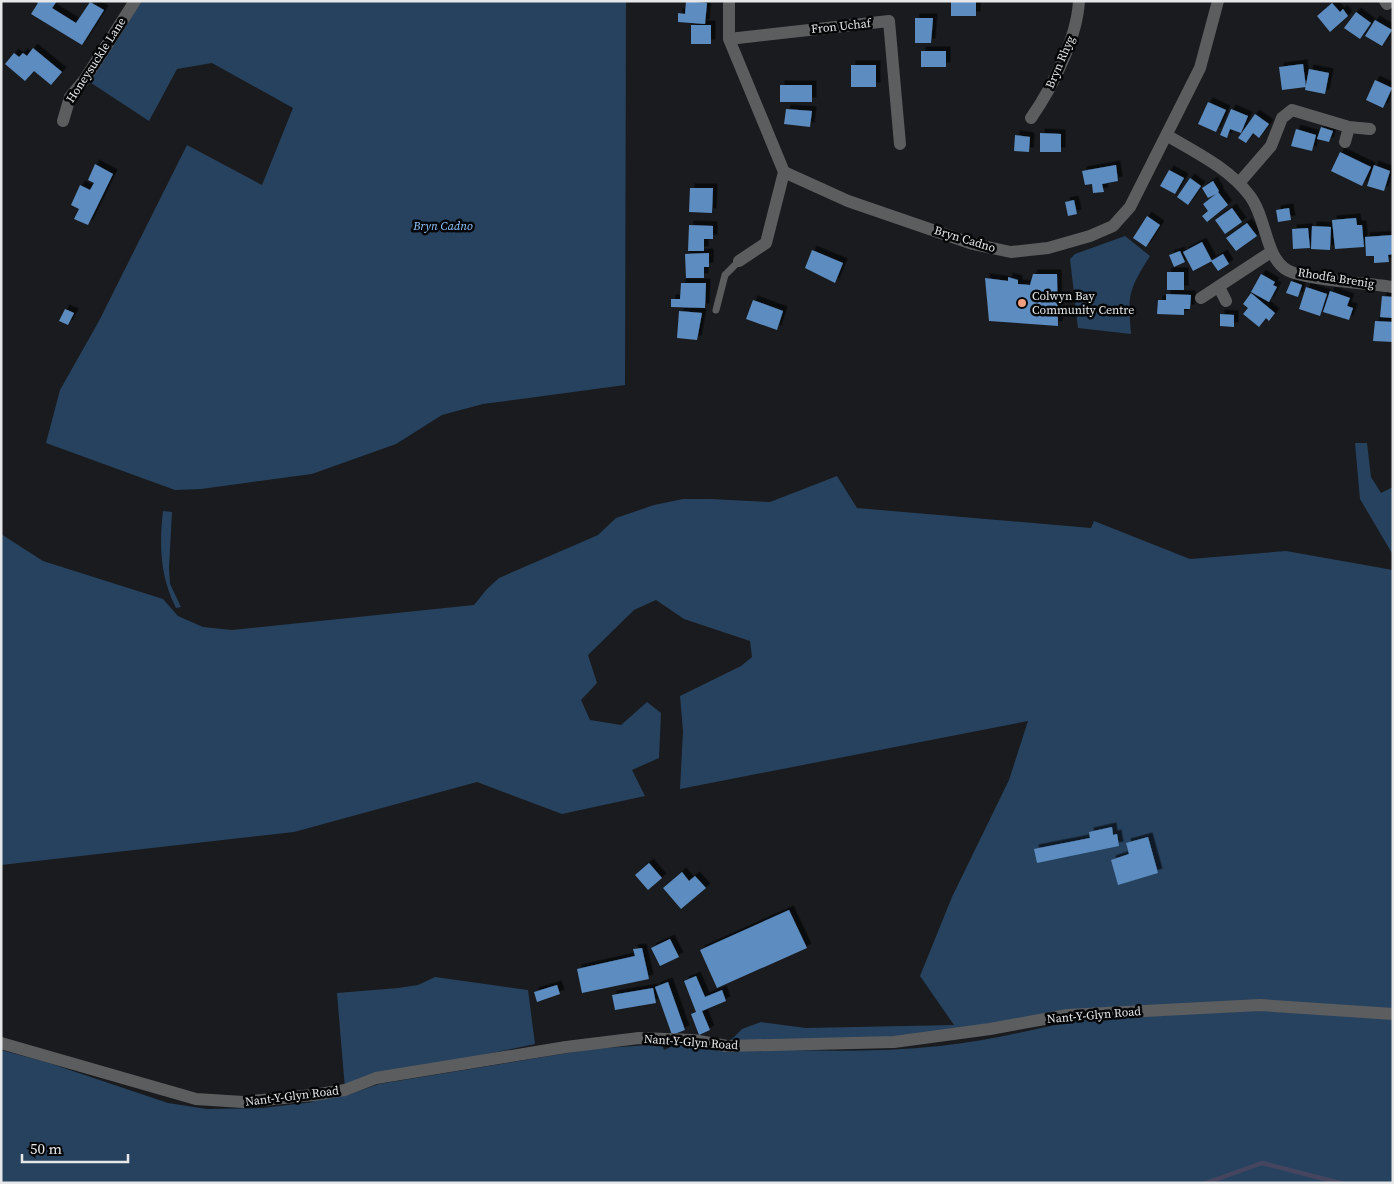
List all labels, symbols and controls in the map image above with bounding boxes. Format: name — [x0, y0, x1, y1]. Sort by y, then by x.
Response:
street label: Honeysuckle Lane — [62, 14, 130, 106]
street label: Fron Uchaf — [810, 15, 873, 37]
street label: Bryn Rhyg — [1042, 33, 1078, 91]
park label: Bryn Cadno — [412, 218, 473, 234]
street label: Bryn Cadno — [932, 222, 998, 256]
street label: Rhodfa Brenig — [1297, 264, 1375, 292]
place label: Colwyn Bay Community Centre — [1032, 288, 1134, 318]
marker: Colwyn Bay Community Centre — [1016, 297, 1028, 309]
street label: Nant-Y-Glyn Road — [1046, 1003, 1142, 1027]
street label: Nant-Y-Glyn Road — [643, 1031, 739, 1053]
street label: Nant-Y-Glyn Road — [244, 1082, 340, 1110]
scale bar — [22, 1132, 129, 1164]
text: 50 m — [30, 1138, 62, 1159]

